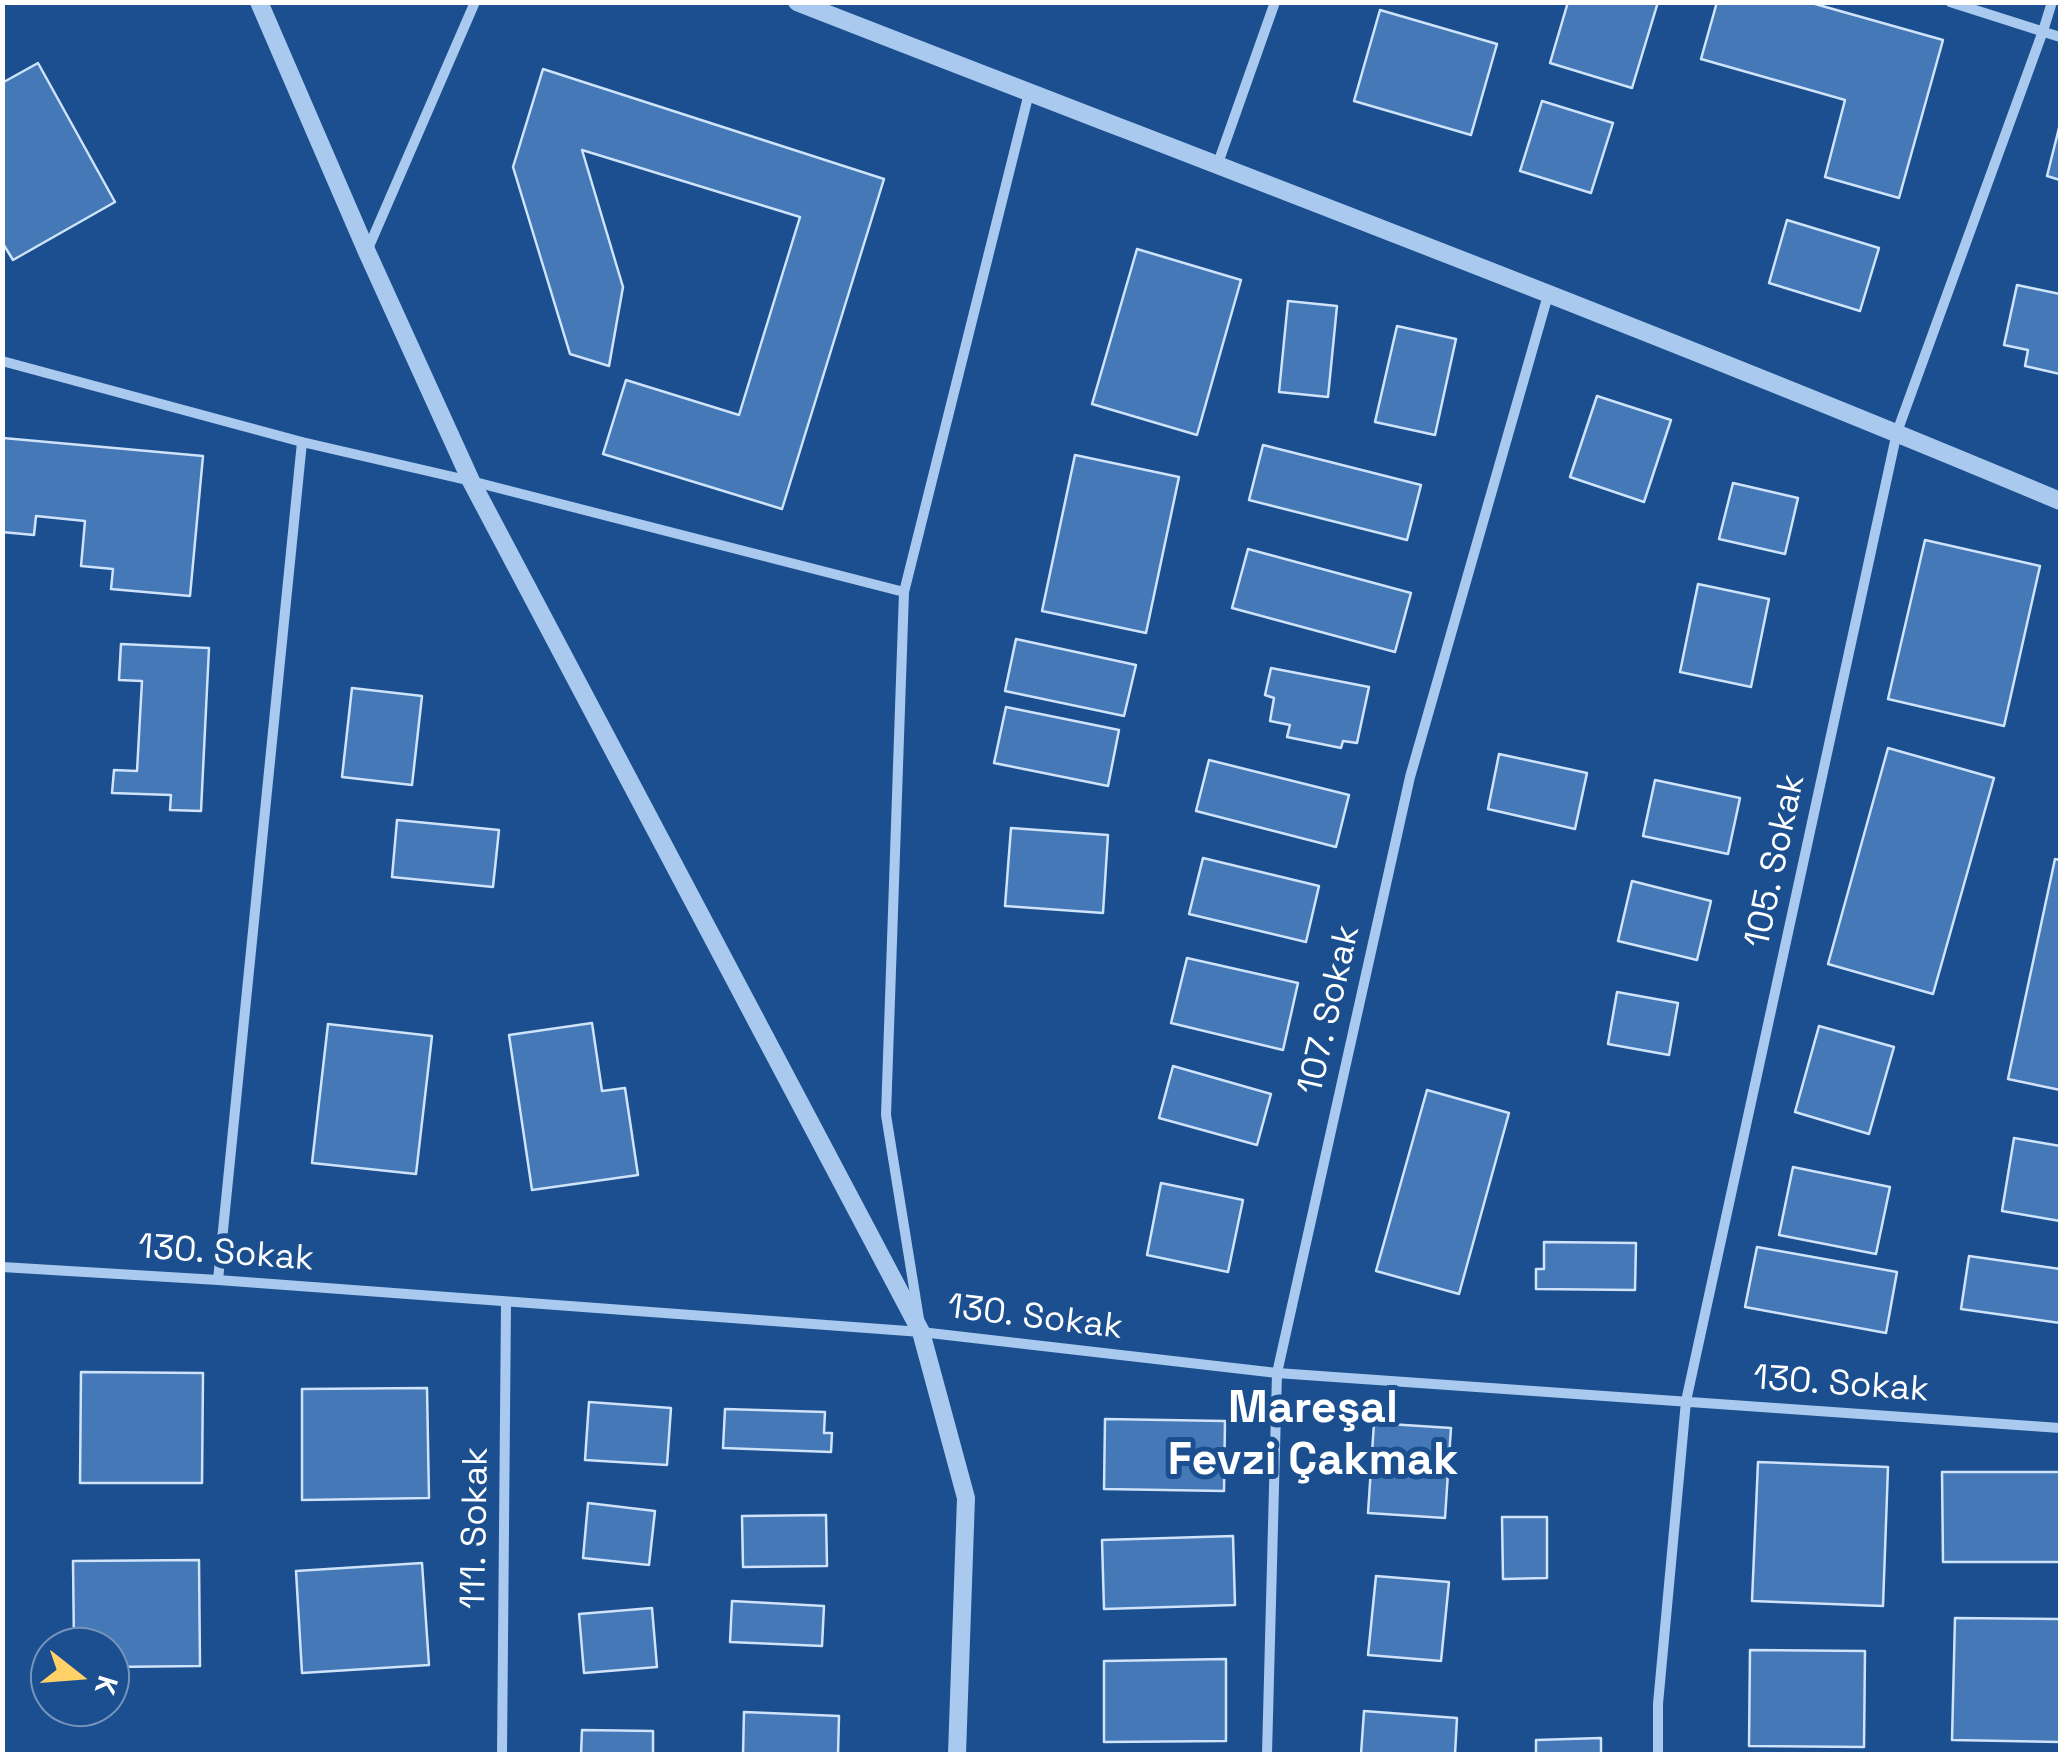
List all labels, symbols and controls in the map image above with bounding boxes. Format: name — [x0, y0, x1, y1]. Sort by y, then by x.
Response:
street label: 105. Sokak — [1737, 770, 1815, 952]
street label: 107. Sokak — [1290, 921, 1370, 1099]
street label: 130. Sokak — [137, 1227, 315, 1281]
street label: 130. Sokak — [945, 1286, 1125, 1350]
street label: 130. Sokak — [1752, 1358, 1930, 1412]
district label: Mareşal Fevzi Çakmak — [1168, 1383, 1458, 1489]
street label: 111. Sokak — [454, 1447, 498, 1609]
north arrow — [30, 1627, 130, 1727]
text: K — [87, 1672, 127, 1699]

